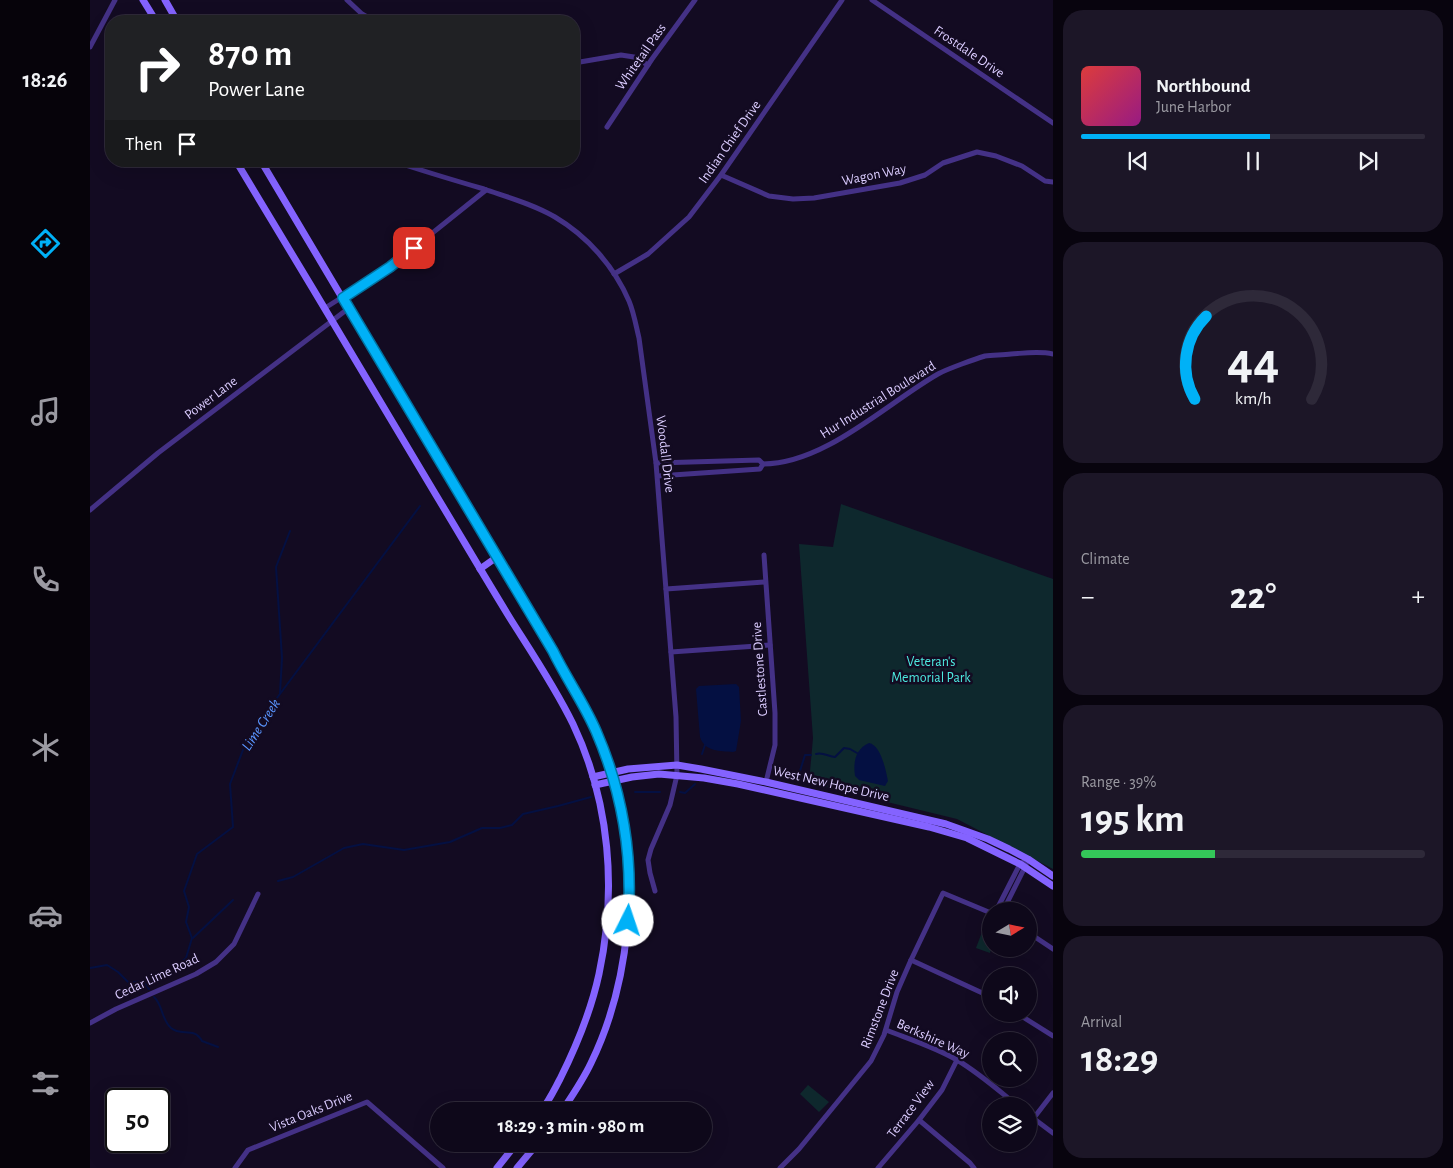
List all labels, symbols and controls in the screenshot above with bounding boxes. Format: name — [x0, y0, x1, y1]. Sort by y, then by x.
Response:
street label: Whitetail Pass — [613, 21, 669, 93]
street label: Frostdale Drive — [931, 23, 1007, 81]
icon: right — [125, 35, 190, 100]
text: 870 m — [208, 37, 292, 72]
text: 18:26 — [23, 69, 67, 91]
text: Northbound — [1156, 77, 1251, 96]
text: Power Lane — [208, 78, 305, 100]
street label: Indian Chief Drive — [696, 98, 764, 186]
text: June Harbor — [1156, 99, 1231, 115]
icon: arrive — [173, 130, 201, 158]
text: Then — [125, 135, 163, 154]
icon: previous — [1124, 147, 1152, 175]
icon: pause — [1239, 147, 1267, 175]
icon: next — [1354, 147, 1382, 175]
street label: Wagon Way — [841, 162, 907, 188]
icon: directions — [28, 226, 63, 261]
pin — [393, 227, 435, 269]
icon: arrive — [400, 234, 428, 262]
text: 44 — [1227, 336, 1279, 388]
street label: Hur Industrial Boulevard — [818, 359, 938, 441]
street label: Power Lane — [182, 374, 240, 422]
text: km/h — [1235, 390, 1271, 408]
icon: music — [28, 394, 63, 429]
street label: Woodall Drive — [653, 415, 677, 493]
text: Climate — [1081, 551, 1130, 567]
icon: phone — [28, 562, 63, 597]
text: 22° — [1230, 578, 1276, 616]
text: − — [1081, 583, 1094, 611]
text: + — [1412, 583, 1425, 611]
street label: Castlestone Drive — [750, 621, 770, 717]
park label: Veteran's Memorial Park — [891, 655, 971, 685]
water label: Lime Creek — [239, 696, 283, 753]
icon: climate — [28, 730, 63, 765]
street label: West New Hope Drive — [771, 764, 891, 804]
text: Range · 39% — [1081, 774, 1156, 790]
text: 195 km — [1081, 801, 1185, 839]
position arrow — [601, 894, 653, 946]
icon: car — [28, 898, 63, 933]
north arrow — [982, 902, 1038, 958]
map controls — [982, 902, 1037, 1152]
street label: Cedar Lime Road — [113, 951, 201, 1003]
street label: Rimstone Drive — [858, 967, 902, 1051]
button: sound — [982, 967, 1037, 1022]
text: Arrival — [1081, 1014, 1122, 1030]
street label: Berkshire Way — [895, 1017, 971, 1061]
button: search — [982, 1032, 1037, 1087]
text: 18:29 — [1081, 1041, 1158, 1079]
icon: filters — [28, 1066, 63, 1101]
street label: Terrace View — [885, 1077, 938, 1141]
speed limit sign: 50 — [105, 1088, 170, 1153]
street label: Vista Oaks Drive — [268, 1089, 354, 1135]
button: layers — [982, 1097, 1037, 1152]
text: 18:29 · 3 min · 980 m — [498, 1117, 644, 1136]

